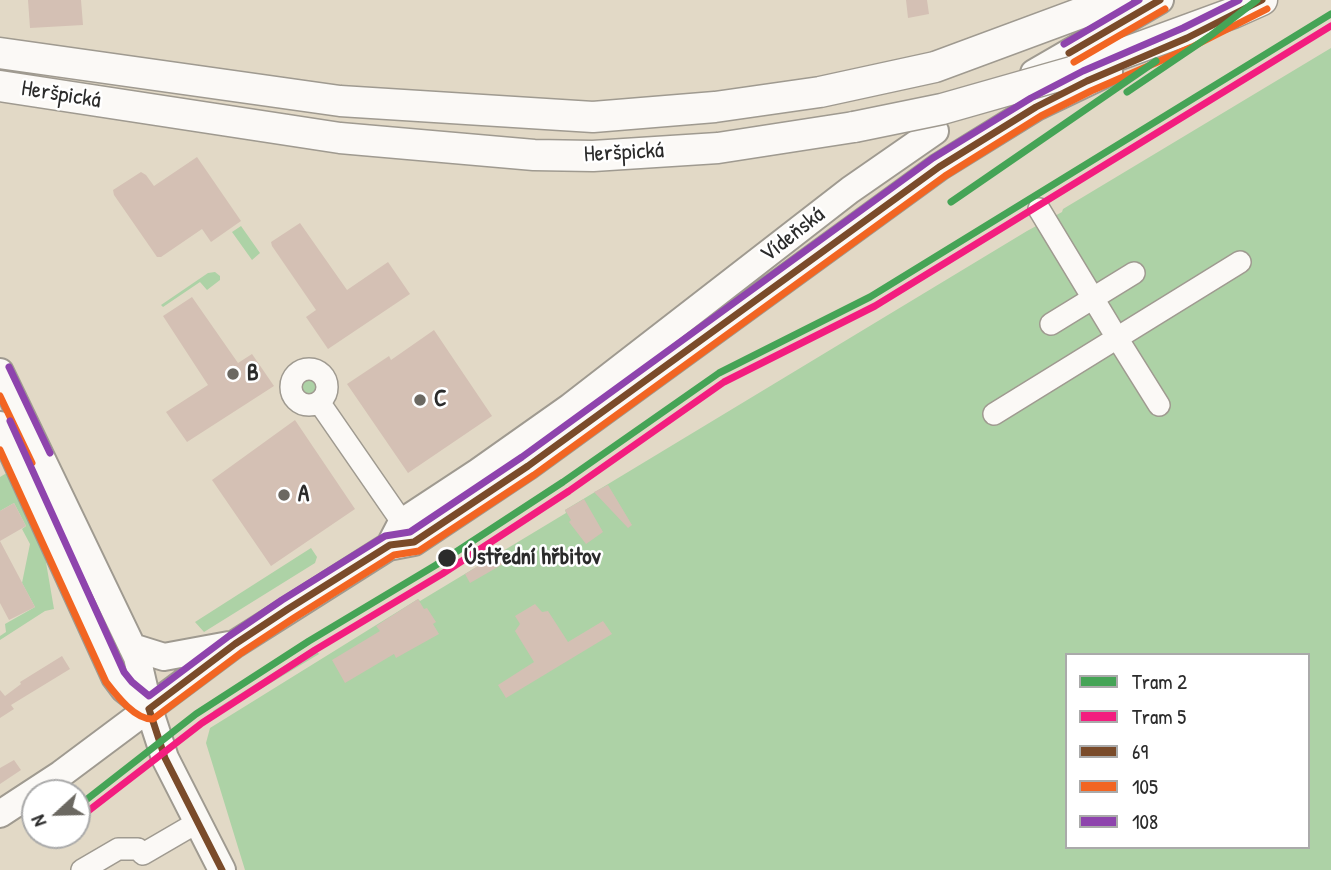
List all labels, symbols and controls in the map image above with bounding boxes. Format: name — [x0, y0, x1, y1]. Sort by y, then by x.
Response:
street label: Heršpická — [19, 75, 103, 115]
street label: Heršpická — [583, 137, 665, 169]
street label: Vídeňská — [755, 201, 831, 269]
place label: B — [247, 360, 259, 388]
marker: B — [225, 366, 241, 382]
place label: C — [434, 386, 447, 414]
marker: C — [412, 392, 428, 408]
place label: A — [298, 481, 309, 509]
marker: A — [276, 487, 292, 503]
place label: Ústřední hřbitov — [464, 544, 601, 572]
marker: Ústřední hřbitov — [436, 547, 458, 569]
legend — [1065, 653, 1310, 849]
text: Tram 2 — [1132, 667, 1187, 696]
text: Tram 5 — [1132, 702, 1186, 731]
text: 69 — [1132, 737, 1148, 766]
text: 105 — [1132, 772, 1158, 801]
north arrow — [21, 779, 91, 849]
text: 108 — [1132, 807, 1158, 836]
text: N — [24, 812, 52, 831]

